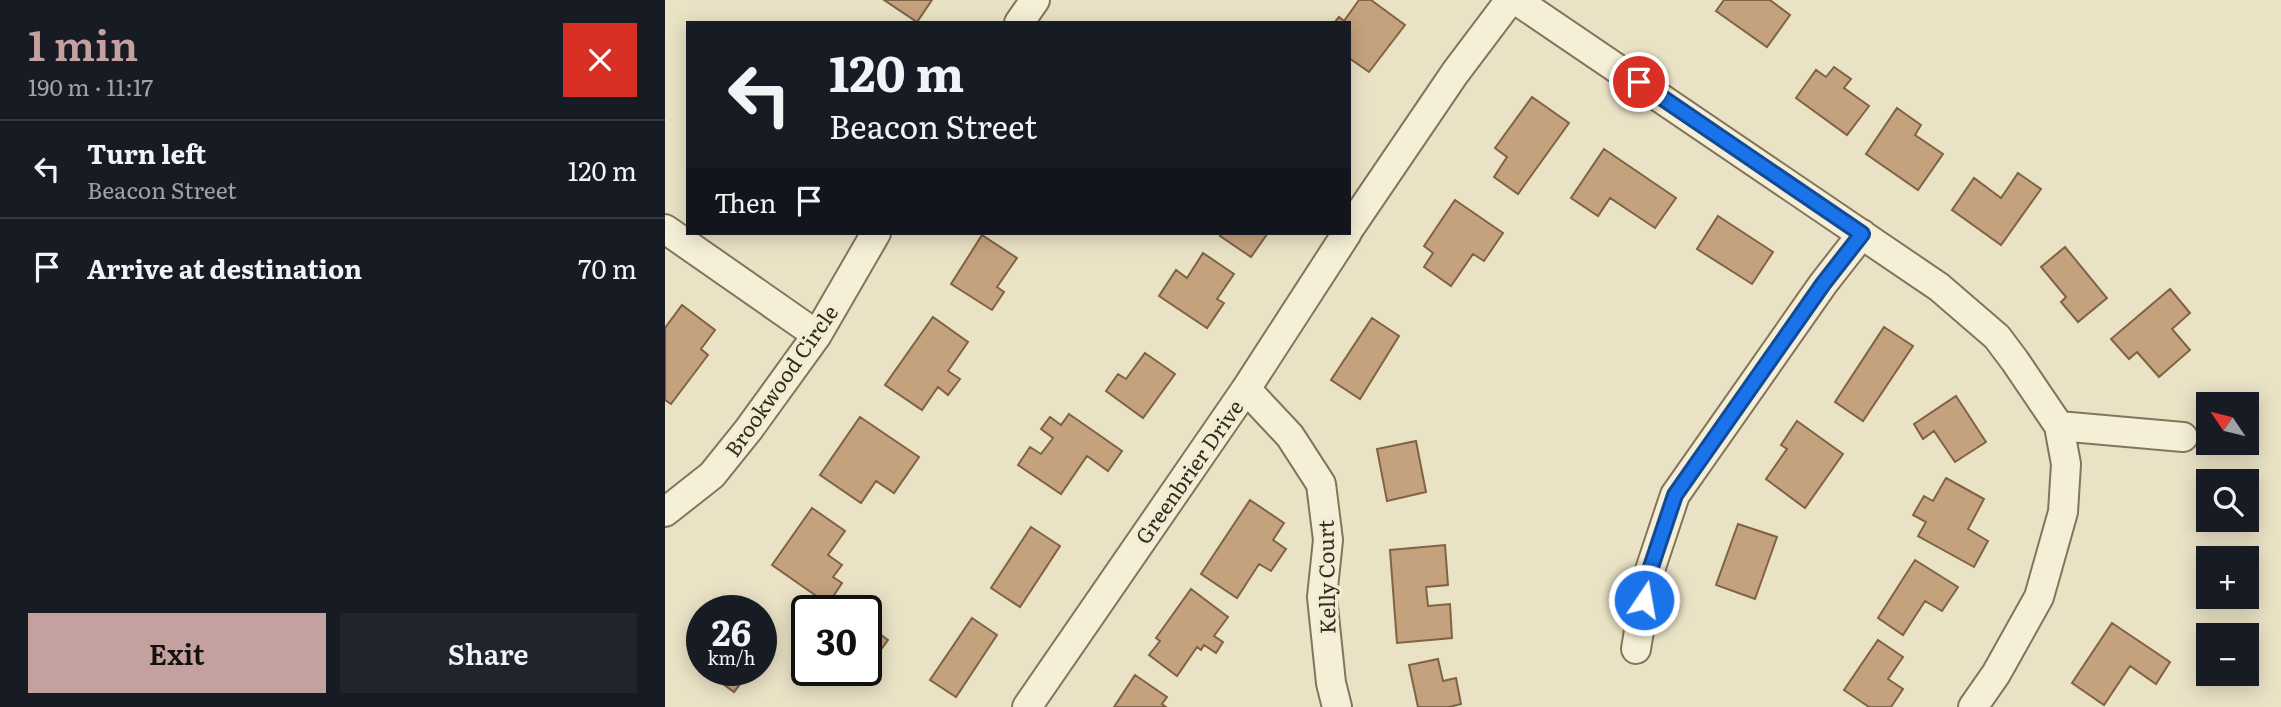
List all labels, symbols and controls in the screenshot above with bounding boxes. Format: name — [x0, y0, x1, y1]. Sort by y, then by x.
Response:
text: 1 min — [28, 12, 138, 74]
button: close — [563, 23, 637, 97]
text: 120 m — [829, 34, 964, 107]
icon: left — [714, 49, 805, 140]
pin — [1609, 52, 1669, 112]
icon: arrive — [1620, 63, 1658, 101]
text: 190 m · 11:17 — [28, 69, 153, 103]
text: Beacon Street — [829, 101, 1037, 149]
text: Turn left — [87, 133, 206, 172]
icon: left — [28, 150, 66, 188]
text: 120 m — [568, 150, 637, 189]
text: Beacon Street — [87, 172, 237, 206]
text: Then — [714, 182, 776, 221]
icon: arrive — [790, 182, 828, 220]
icon: arrive — [28, 248, 66, 286]
text: Arrive at destination — [87, 248, 362, 287]
text: 70 m — [578, 248, 637, 287]
street label: Brookwood Circle — [716, 298, 844, 462]
street label: Greenbrier Drive — [1127, 392, 1249, 549]
north arrow — [2196, 392, 2259, 455]
map controls — [2196, 392, 2259, 686]
button: search — [2196, 469, 2259, 532]
street label: Kelly Court — [1308, 519, 1341, 634]
button: + — [2196, 546, 2259, 609]
position arrow — [1607, 563, 1681, 637]
speed limit sign: 30 — [791, 595, 882, 686]
text: 26 — [712, 605, 751, 657]
button: Exit — [28, 613, 326, 693]
button: Share — [340, 613, 637, 693]
button: − — [2196, 623, 2259, 686]
text: km/h — [708, 644, 755, 671]

